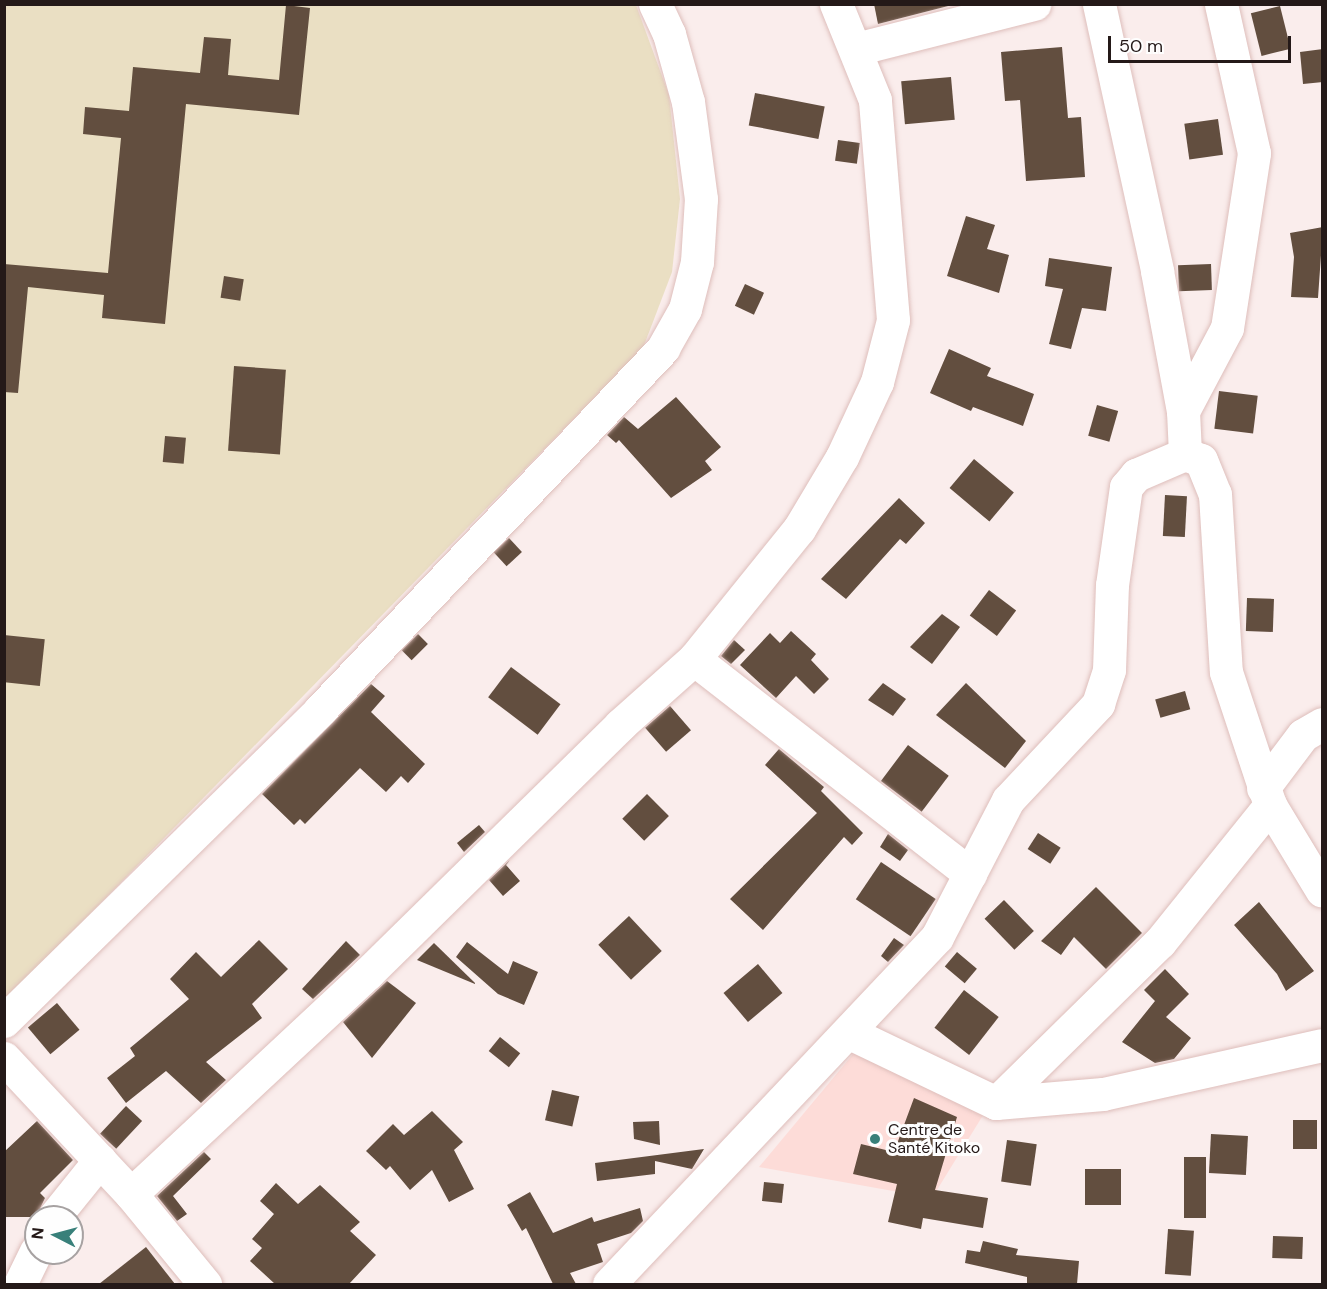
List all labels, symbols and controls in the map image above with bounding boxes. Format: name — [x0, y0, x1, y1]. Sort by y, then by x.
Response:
scale bar — [1111, 24, 1294, 62]
text: 50 m — [1119, 34, 1163, 58]
place label: Centre de Santé Kitoko — [888, 1120, 980, 1158]
marker: Centre de Santé Kitoko — [866, 1130, 884, 1148]
north arrow — [24, 1205, 84, 1265]
text: N — [27, 1226, 49, 1240]

